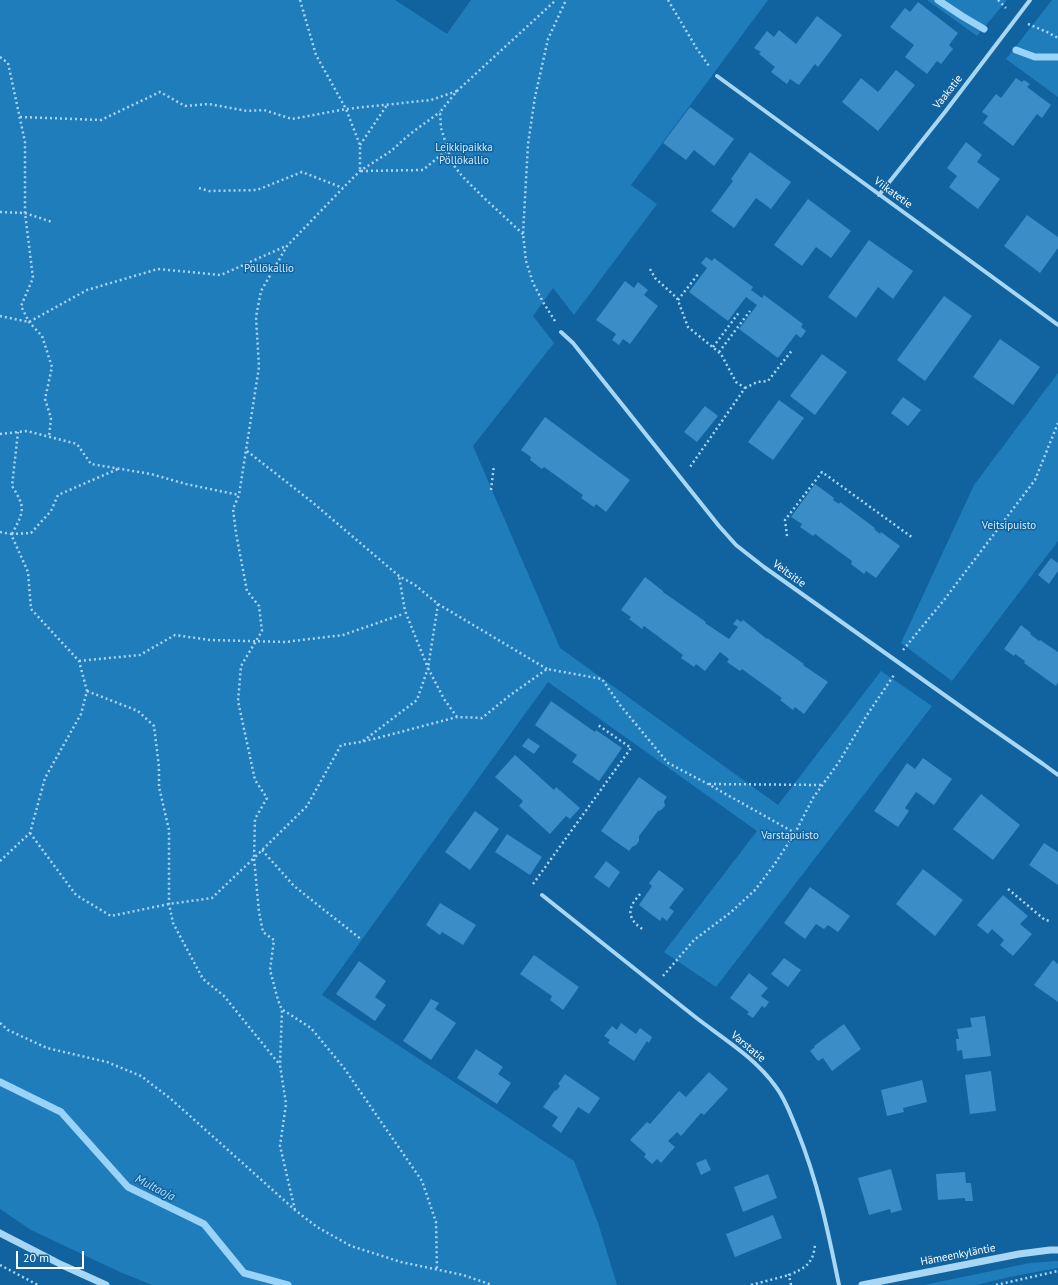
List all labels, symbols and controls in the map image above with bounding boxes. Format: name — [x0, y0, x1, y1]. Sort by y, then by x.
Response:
street label: Vaakatie — [931, 72, 965, 112]
park label: Leikkipaikka Pöllökallio — [435, 141, 493, 167]
street label: Viikatetie — [871, 175, 915, 211]
park label: Pöllökallio — [244, 262, 294, 276]
park label: Veitsipuisto — [982, 519, 1036, 533]
street label: Veitsitie — [770, 558, 808, 590]
park label: Varstapuisto — [761, 829, 819, 843]
street label: Varstatie — [728, 1029, 768, 1065]
water label: Multaoja — [133, 1172, 177, 1204]
street label: Hämeenkyläntie — [919, 1241, 997, 1269]
scale bar — [18, 1243, 86, 1269]
text: 20 m — [23, 1250, 49, 1265]

